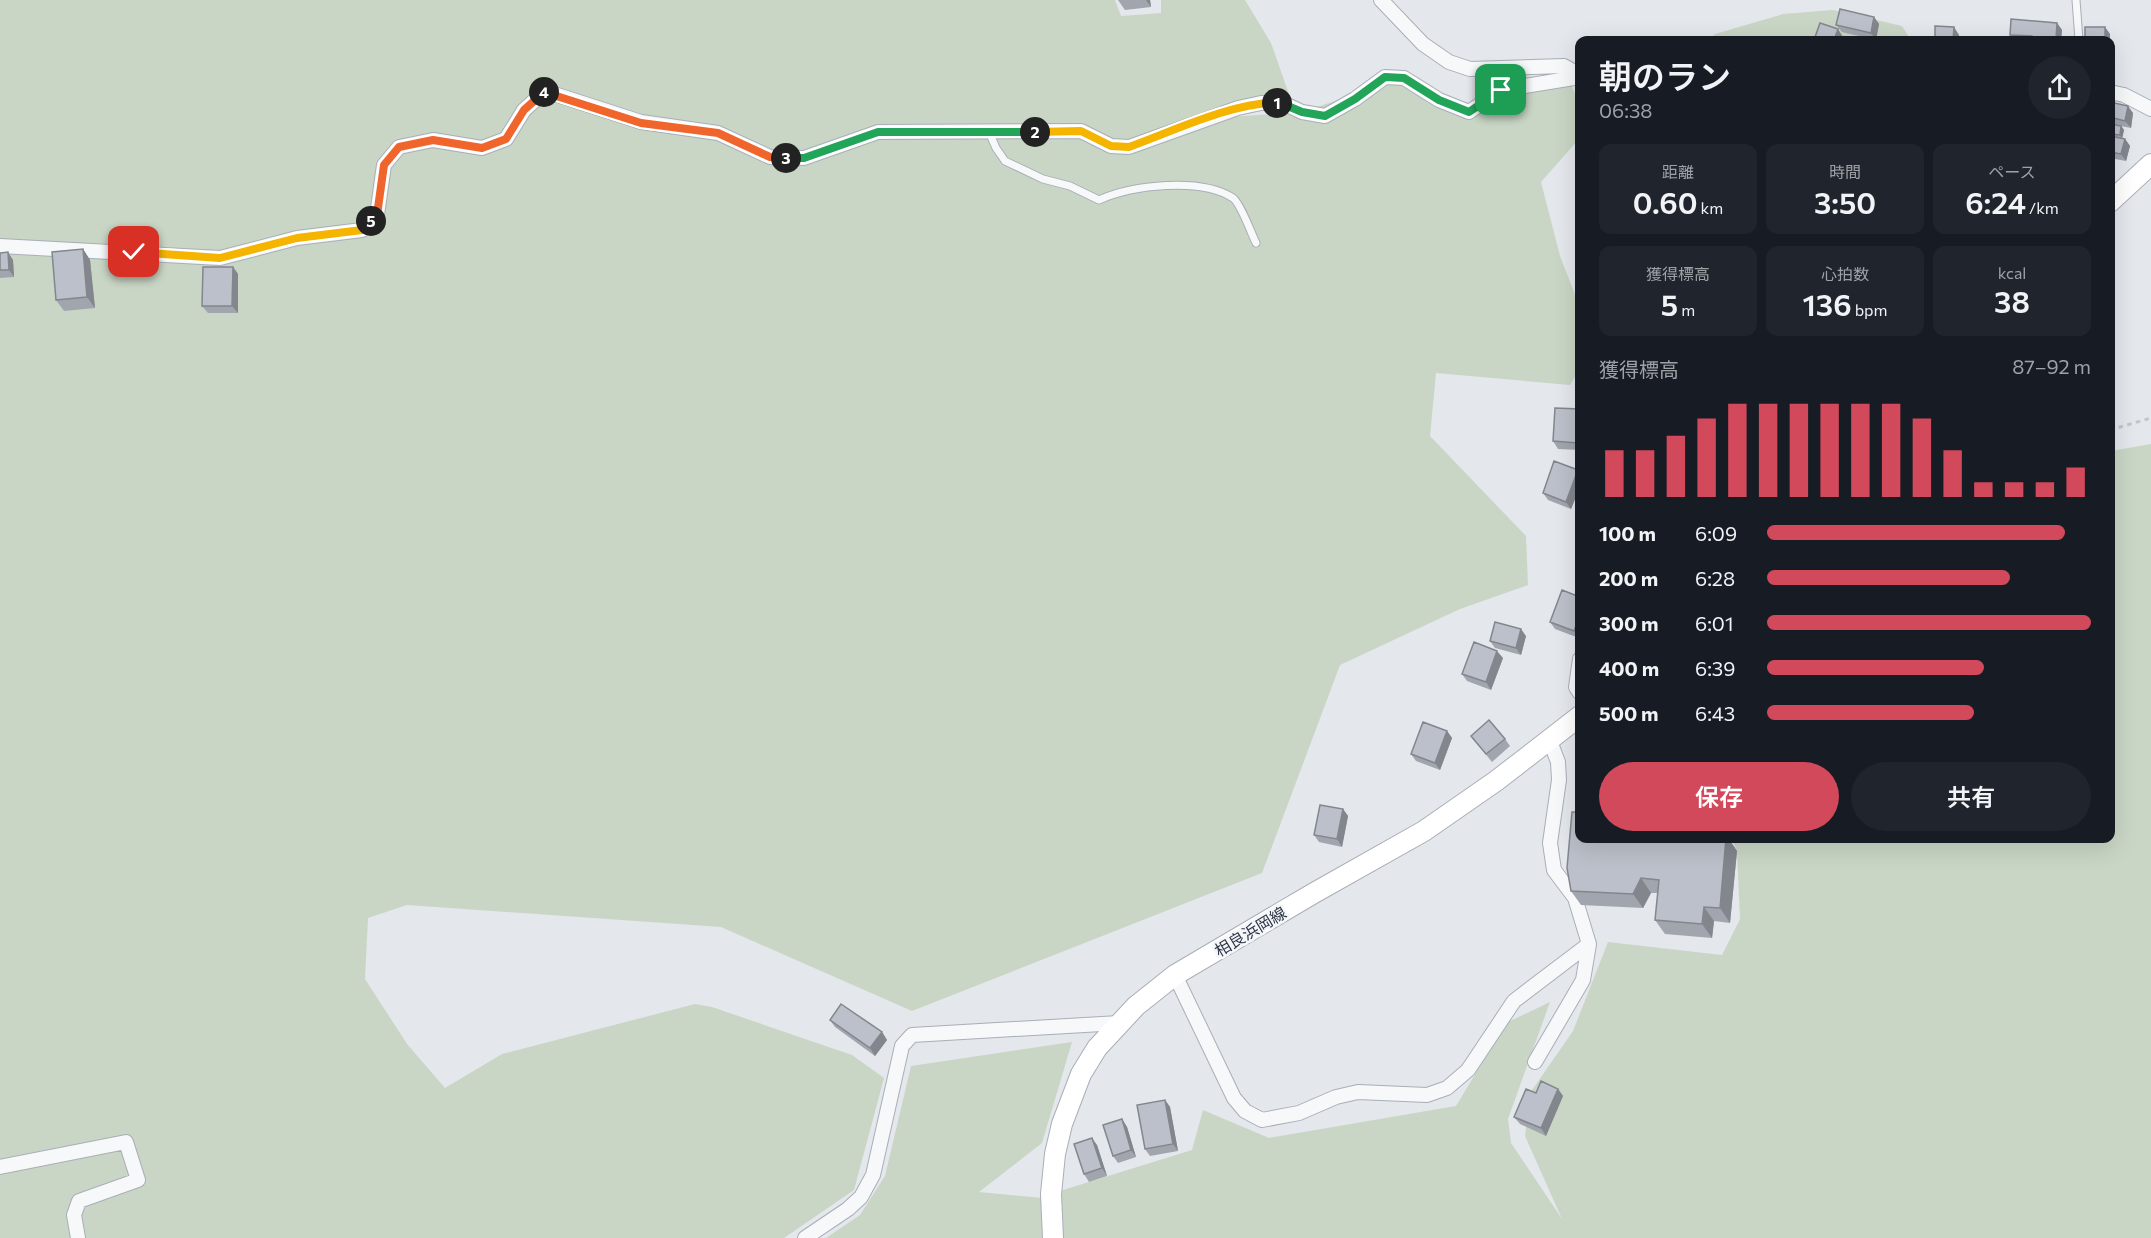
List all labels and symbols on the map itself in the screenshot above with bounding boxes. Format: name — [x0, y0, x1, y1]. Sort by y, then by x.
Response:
pin — [1475, 64, 1526, 115]
pin: 4 — [529, 77, 559, 107]
pin: 1 — [1262, 88, 1292, 118]
pin: 2 — [1020, 117, 1050, 147]
pin: 3 — [771, 143, 801, 173]
pin: 5 — [356, 206, 386, 236]
pin — [108, 226, 159, 277]
street label: 相良浜岡線 — [1211, 902, 1289, 960]

